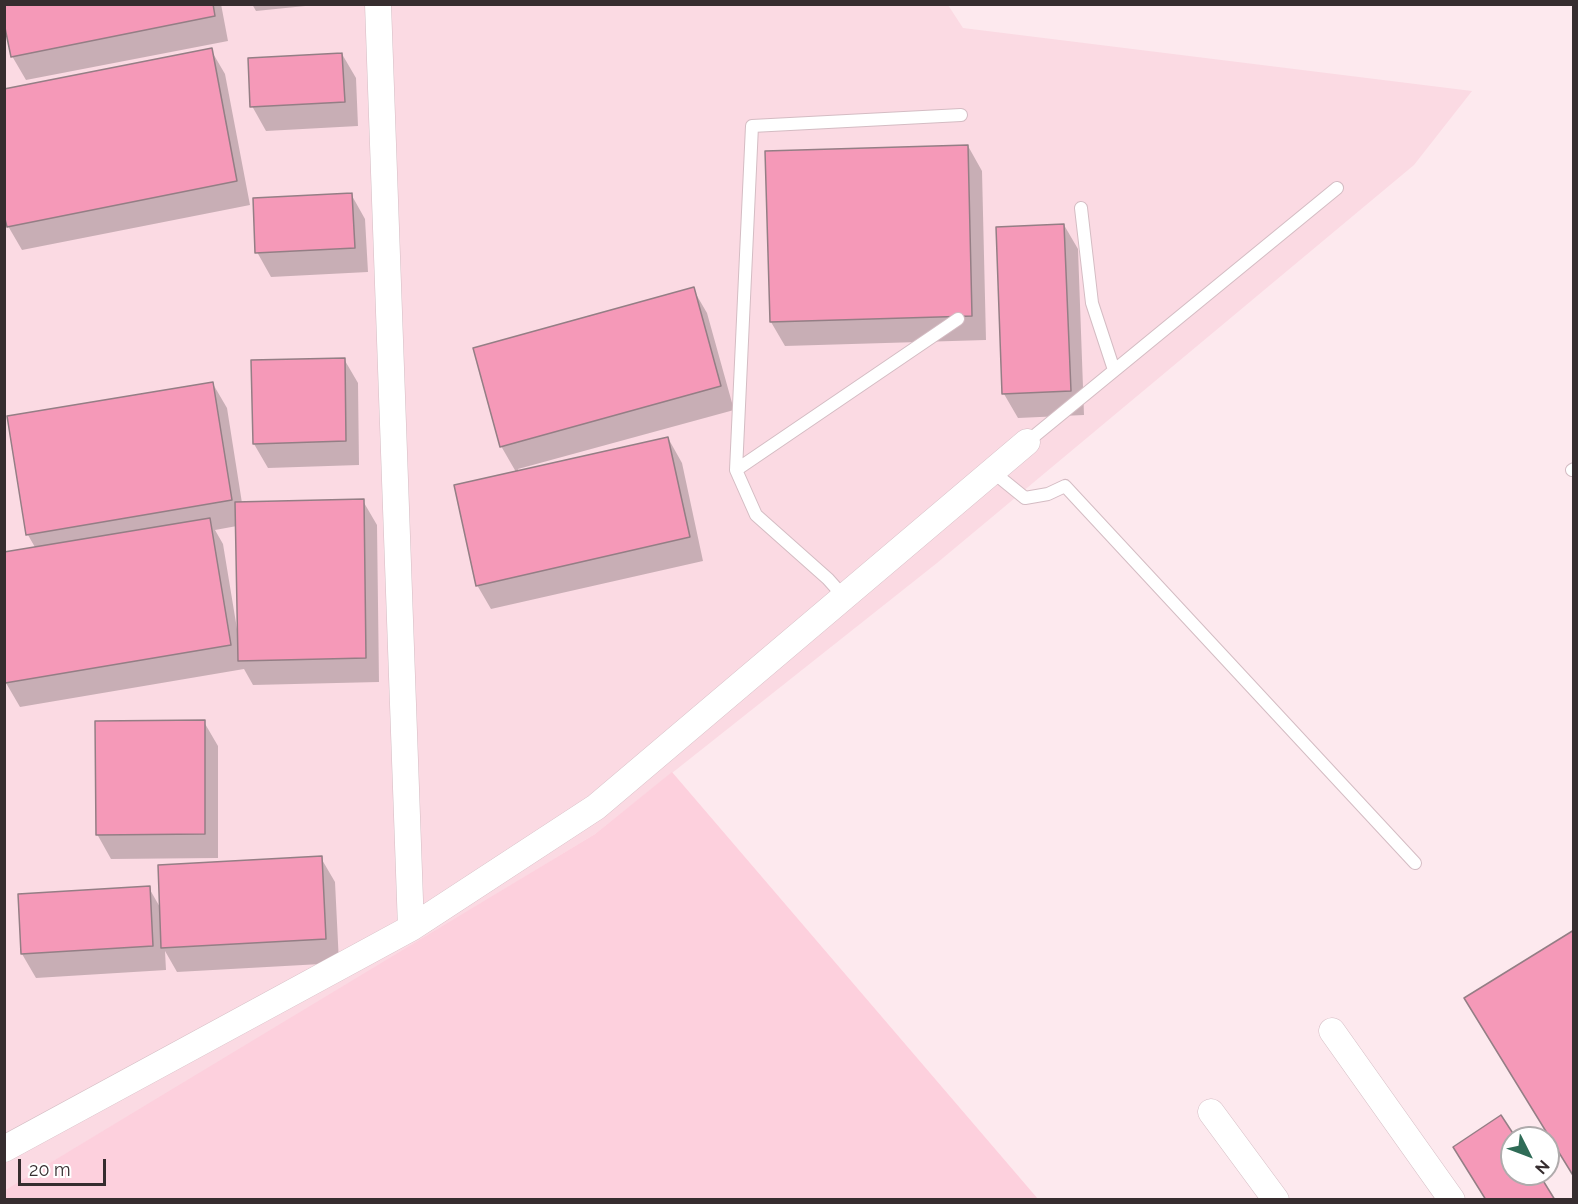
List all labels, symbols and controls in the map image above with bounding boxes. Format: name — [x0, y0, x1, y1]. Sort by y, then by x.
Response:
north arrow — [1500, 1126, 1560, 1186]
scale bar — [21, 1147, 110, 1185]
text: N — [1531, 1156, 1553, 1178]
text: 20 m — [29, 1159, 71, 1180]

